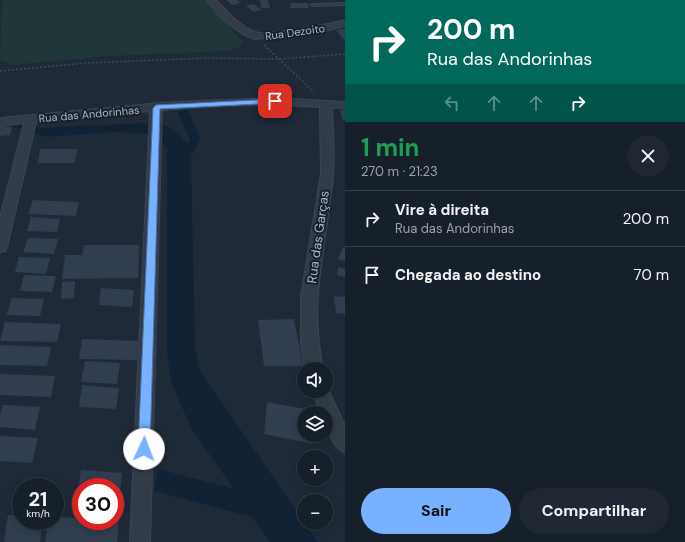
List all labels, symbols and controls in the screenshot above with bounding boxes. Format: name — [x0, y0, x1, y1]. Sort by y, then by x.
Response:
text: 200 m — [427, 11, 515, 48]
icon: right — [361, 16, 413, 68]
street label: Rua Dezoito — [264, 21, 326, 43]
text: Rua das Andorinhas — [427, 47, 592, 71]
pin — [258, 84, 292, 118]
icon: arrive — [264, 90, 286, 112]
icon: left — [441, 92, 463, 114]
icon: ahead — [483, 92, 505, 114]
icon: ahead — [525, 92, 547, 114]
icon: right — [567, 92, 589, 114]
street label: Rua das Andorinhas — [38, 103, 140, 125]
text: 1 min — [361, 132, 419, 163]
button: close — [627, 135, 669, 177]
text: 270 m · 21:23 — [361, 163, 438, 180]
street label: Rua das Garças — [303, 190, 333, 284]
text: Vire à direita — [395, 200, 489, 220]
icon: right — [361, 208, 383, 230]
text: 200 m — [623, 209, 669, 229]
text: Rua das Andorinhas — [395, 220, 514, 237]
icon: arrive — [361, 264, 383, 286]
text: Chegada ao destino — [395, 265, 541, 285]
text: 70 m — [634, 265, 669, 285]
map controls — [297, 362, 333, 530]
button: sound — [297, 362, 333, 398]
button: layers — [297, 406, 333, 442]
position arrow — [123, 428, 165, 470]
button: + — [297, 450, 333, 486]
speed limit sign: 30 — [72, 478, 124, 530]
text: 21 — [29, 486, 47, 512]
button: Sair — [361, 488, 511, 534]
button: Compartilhar — [519, 488, 669, 534]
button: − — [297, 494, 333, 530]
text: km/h — [26, 507, 50, 520]

